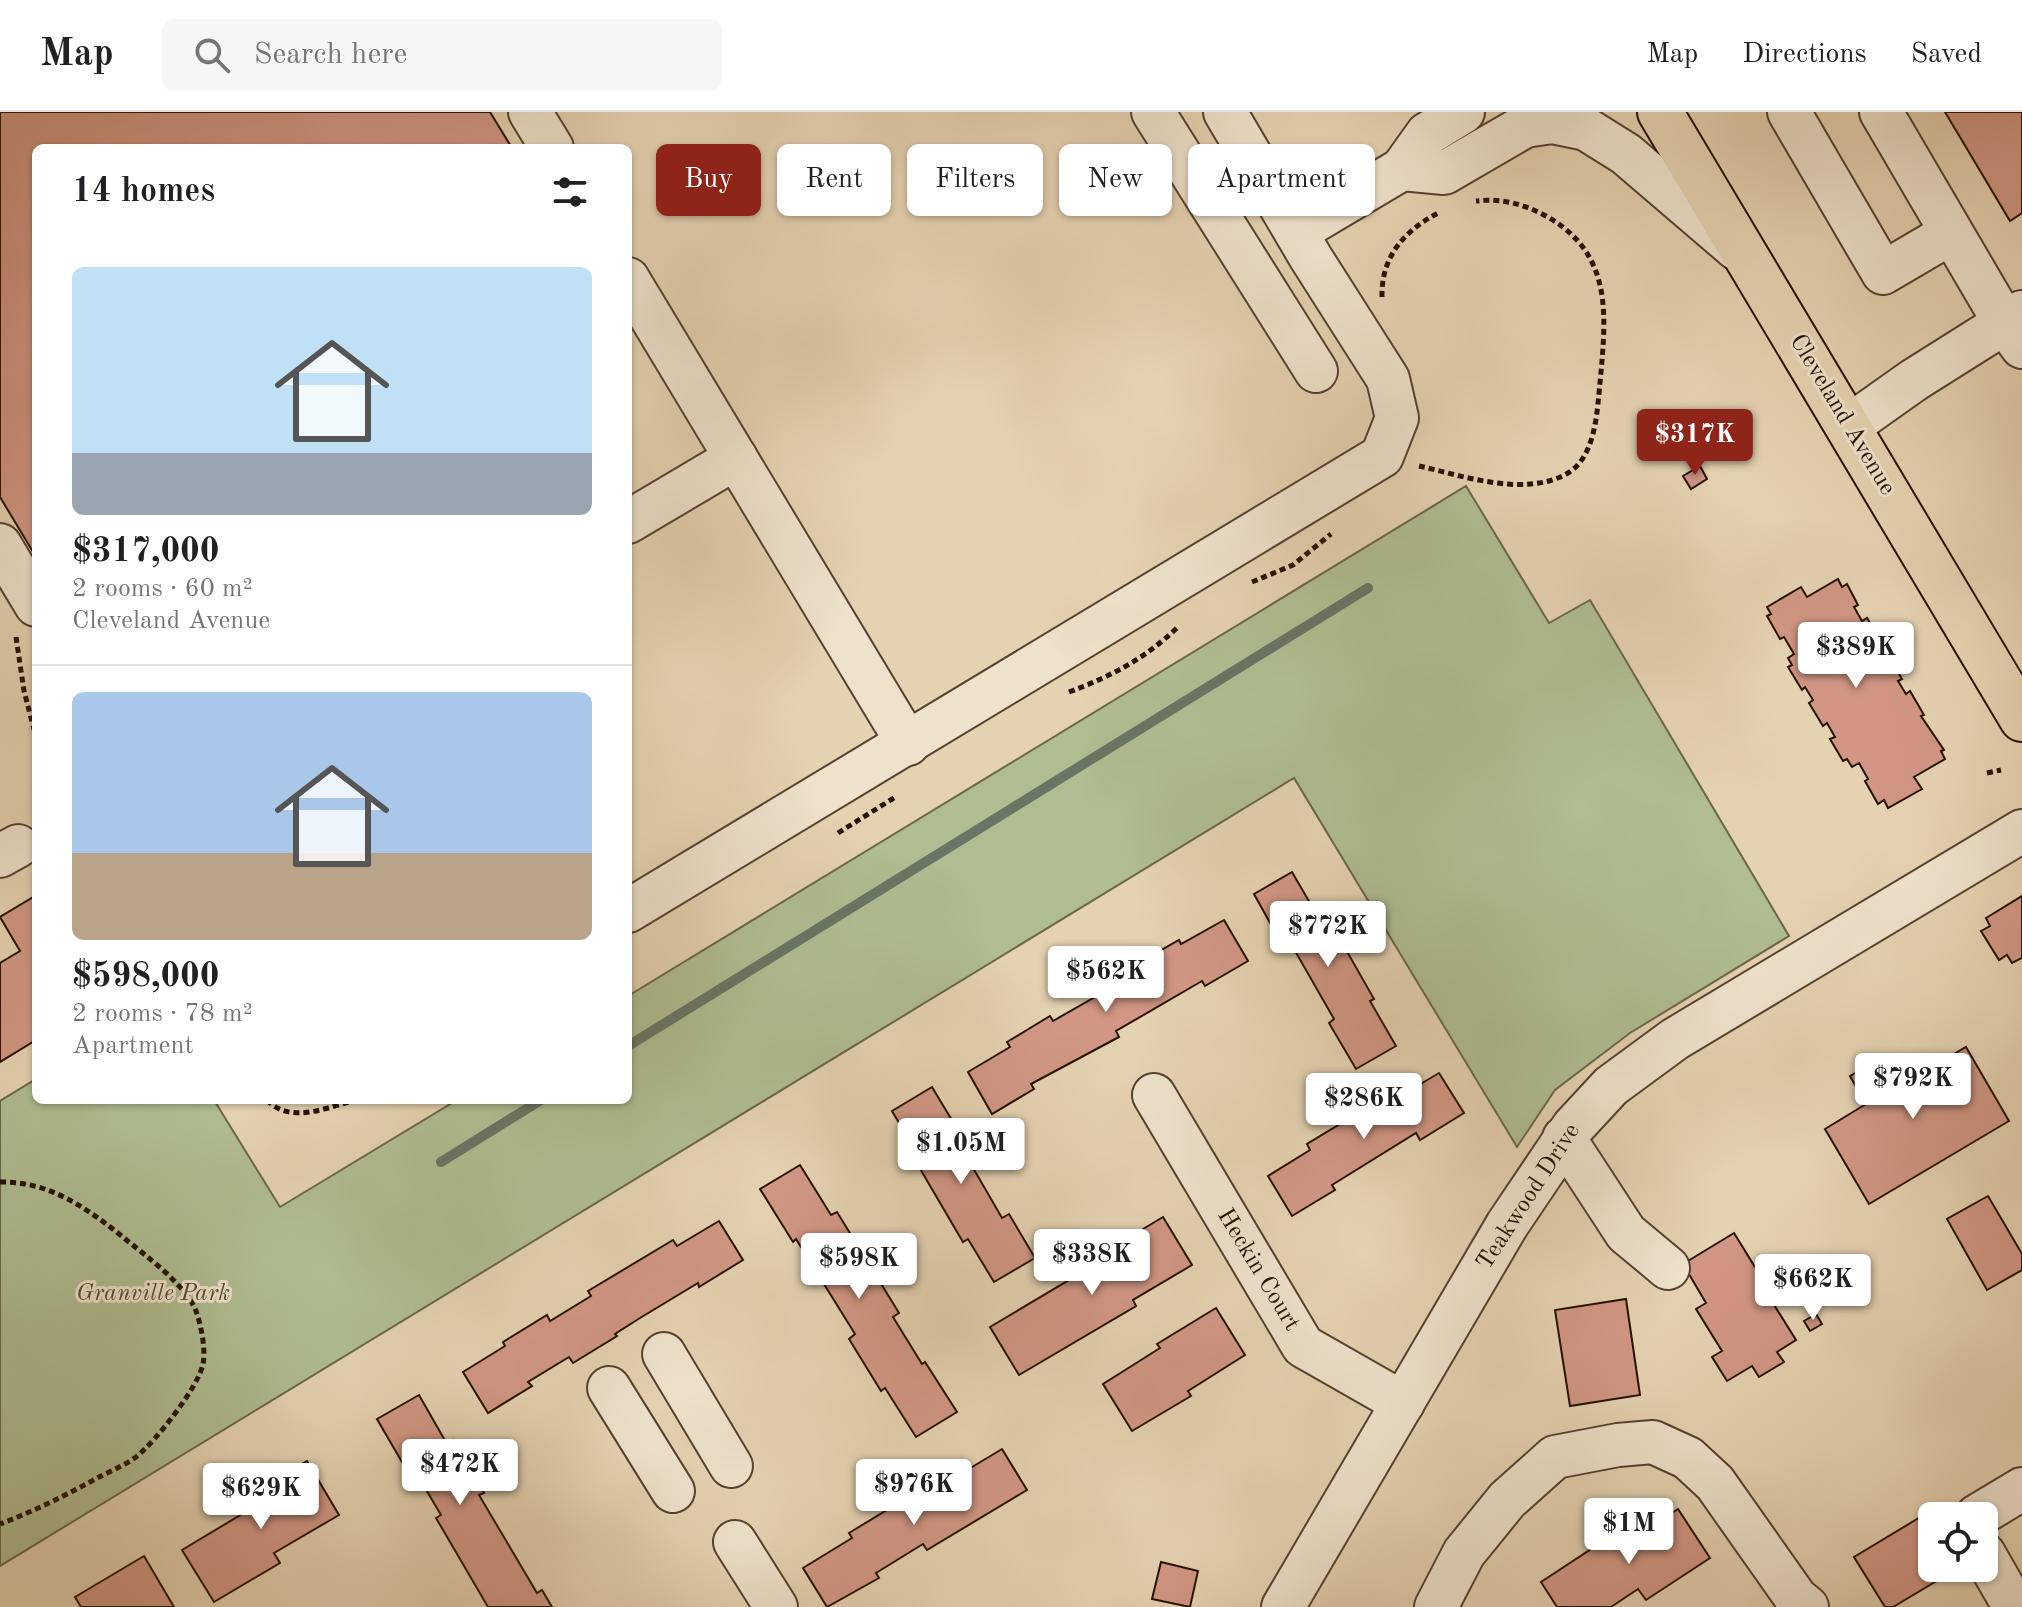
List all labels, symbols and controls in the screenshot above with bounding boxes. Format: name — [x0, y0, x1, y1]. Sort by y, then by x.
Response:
search box — [162, 19, 722, 91]
icon: search — [190, 33, 234, 77]
text: Map — [40, 36, 114, 74]
text: Search here — [254, 40, 407, 70]
text: Map — [1646, 41, 1698, 69]
text: Directions — [1742, 41, 1867, 69]
text: Saved — [1911, 41, 1982, 69]
chip: Buy — [656, 144, 761, 216]
chip: Rent — [777, 144, 891, 216]
chip: Filters — [907, 144, 1043, 216]
chip: New — [1059, 144, 1172, 216]
chip: Apartment — [1188, 144, 1375, 216]
icon: filters — [548, 170, 592, 214]
text: 14 homes — [72, 175, 215, 209]
icon: home — [260, 319, 404, 463]
street label: Cleveland Avenue — [1785, 330, 1899, 500]
pin: $317K — [1639, 409, 1751, 477]
text: $317K — [1655, 422, 1735, 448]
text: $317,000 — [72, 535, 220, 569]
text: 2 rooms · 60 m² — [72, 576, 253, 602]
text: Cleveland Avenue — [72, 608, 270, 634]
pin: $389K — [1800, 622, 1912, 690]
text: $389K — [1816, 635, 1896, 661]
icon: home — [260, 744, 404, 888]
pin: $772K — [1272, 901, 1384, 969]
text: $772K — [1288, 914, 1368, 940]
pin: $562K — [1050, 946, 1162, 1014]
text: $562K — [1066, 959, 1146, 985]
text: $598,000 — [72, 960, 220, 994]
text: 2 rooms · 78 m² — [72, 1001, 253, 1027]
text: Apartment — [72, 1033, 194, 1059]
pin: $792K — [1857, 1053, 1969, 1121]
text: $792K — [1873, 1066, 1953, 1092]
pin: $286K — [1308, 1073, 1420, 1141]
text: $286K — [1324, 1086, 1404, 1112]
pin: $1.05M — [896, 1118, 1026, 1186]
street label: Teakwood Drive — [1473, 1120, 1585, 1274]
text: $1.05M — [916, 1131, 1006, 1157]
street label: Heckin Court — [1212, 1205, 1304, 1335]
pin: $338K — [1036, 1229, 1148, 1297]
pin: $598K — [803, 1233, 915, 1301]
text: $338K — [1052, 1242, 1132, 1268]
text: $598K — [819, 1246, 899, 1272]
pin: $662K — [1757, 1254, 1869, 1322]
text: $662K — [1773, 1267, 1853, 1293]
park label: Granville Park — [76, 1282, 230, 1306]
pin: $472K — [404, 1439, 516, 1507]
text: $472K — [420, 1452, 500, 1478]
pin: $976K — [858, 1459, 970, 1527]
pin: $629K — [205, 1463, 317, 1531]
text: $976K — [874, 1472, 954, 1498]
text: $629K — [221, 1476, 301, 1502]
pin: $1M — [1590, 1498, 1668, 1566]
map controls — [1918, 1502, 1998, 1582]
button: locate — [1918, 1502, 1998, 1582]
text: $1M — [1602, 1511, 1656, 1537]

